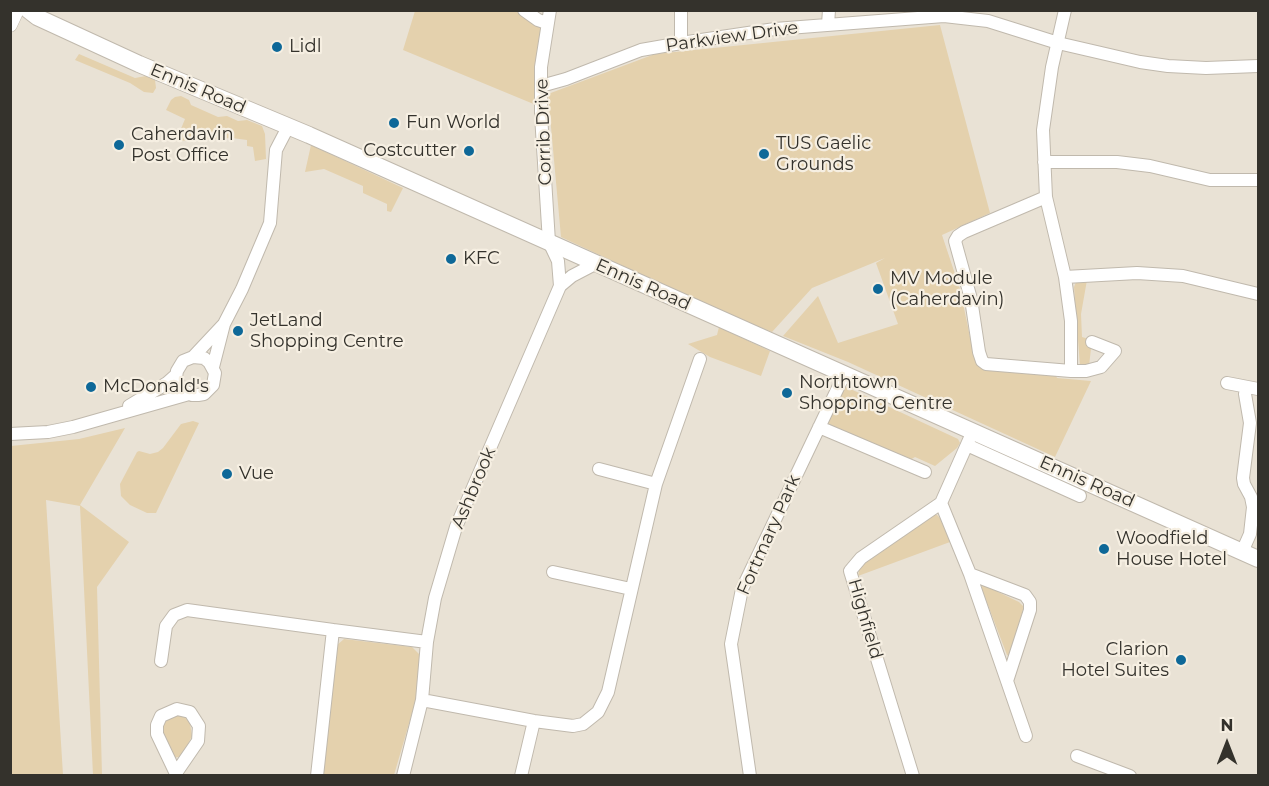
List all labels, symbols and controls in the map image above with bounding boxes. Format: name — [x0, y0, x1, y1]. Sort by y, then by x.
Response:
street label: Parkview Drive — [664, 17, 800, 57]
place label: Lidl — [289, 36, 321, 58]
marker: Lidl — [270, 40, 284, 54]
street label: Ennis Road — [147, 59, 249, 119]
street label: Corrib Drive — [531, 78, 557, 186]
place label: Fun World — [406, 112, 500, 134]
marker: Fun World — [387, 116, 401, 130]
place label: Caherdavin Post Office — [131, 124, 234, 166]
place label: TUS Gaelic Grounds — [776, 133, 871, 176]
marker: Caherdavin Post Office — [112, 138, 126, 152]
place label: Costcutter — [363, 140, 457, 162]
marker: Costcutter — [462, 144, 476, 158]
marker: TUS Gaelic Grounds — [757, 147, 771, 161]
place label: KFC — [463, 248, 500, 270]
marker: KFC — [444, 252, 458, 266]
street label: Ennis Road — [592, 254, 694, 316]
place label: MV Module (Caherdavin) — [890, 268, 1005, 310]
marker: MV Module (Caherdavin) — [871, 282, 885, 296]
place label: JetLand Shopping Centre — [250, 310, 404, 352]
marker: JetLand Shopping Centre — [231, 324, 245, 338]
place label: Northtown Shopping Centre — [799, 372, 953, 415]
place label: McDonald's — [103, 376, 209, 398]
marker: McDonald's — [84, 380, 98, 394]
marker: Northtown Shopping Centre — [780, 386, 794, 400]
street label: Ashbrook — [447, 444, 501, 532]
street label: Ennis Road — [1036, 451, 1138, 513]
place label: Vue — [239, 463, 274, 485]
marker: Vue — [220, 467, 234, 481]
street label: Fortmary Park — [733, 471, 805, 599]
place label: Woodfield House Hotel — [1116, 528, 1227, 570]
marker: Woodfield House Hotel — [1097, 542, 1111, 556]
street label: Highfield — [843, 576, 887, 662]
place label: Clarion Hotel Suites — [1061, 639, 1169, 682]
marker: Clarion Hotel Suites — [1174, 653, 1188, 667]
north arrow — [1197, 714, 1257, 774]
text: N — [1221, 716, 1233, 735]

